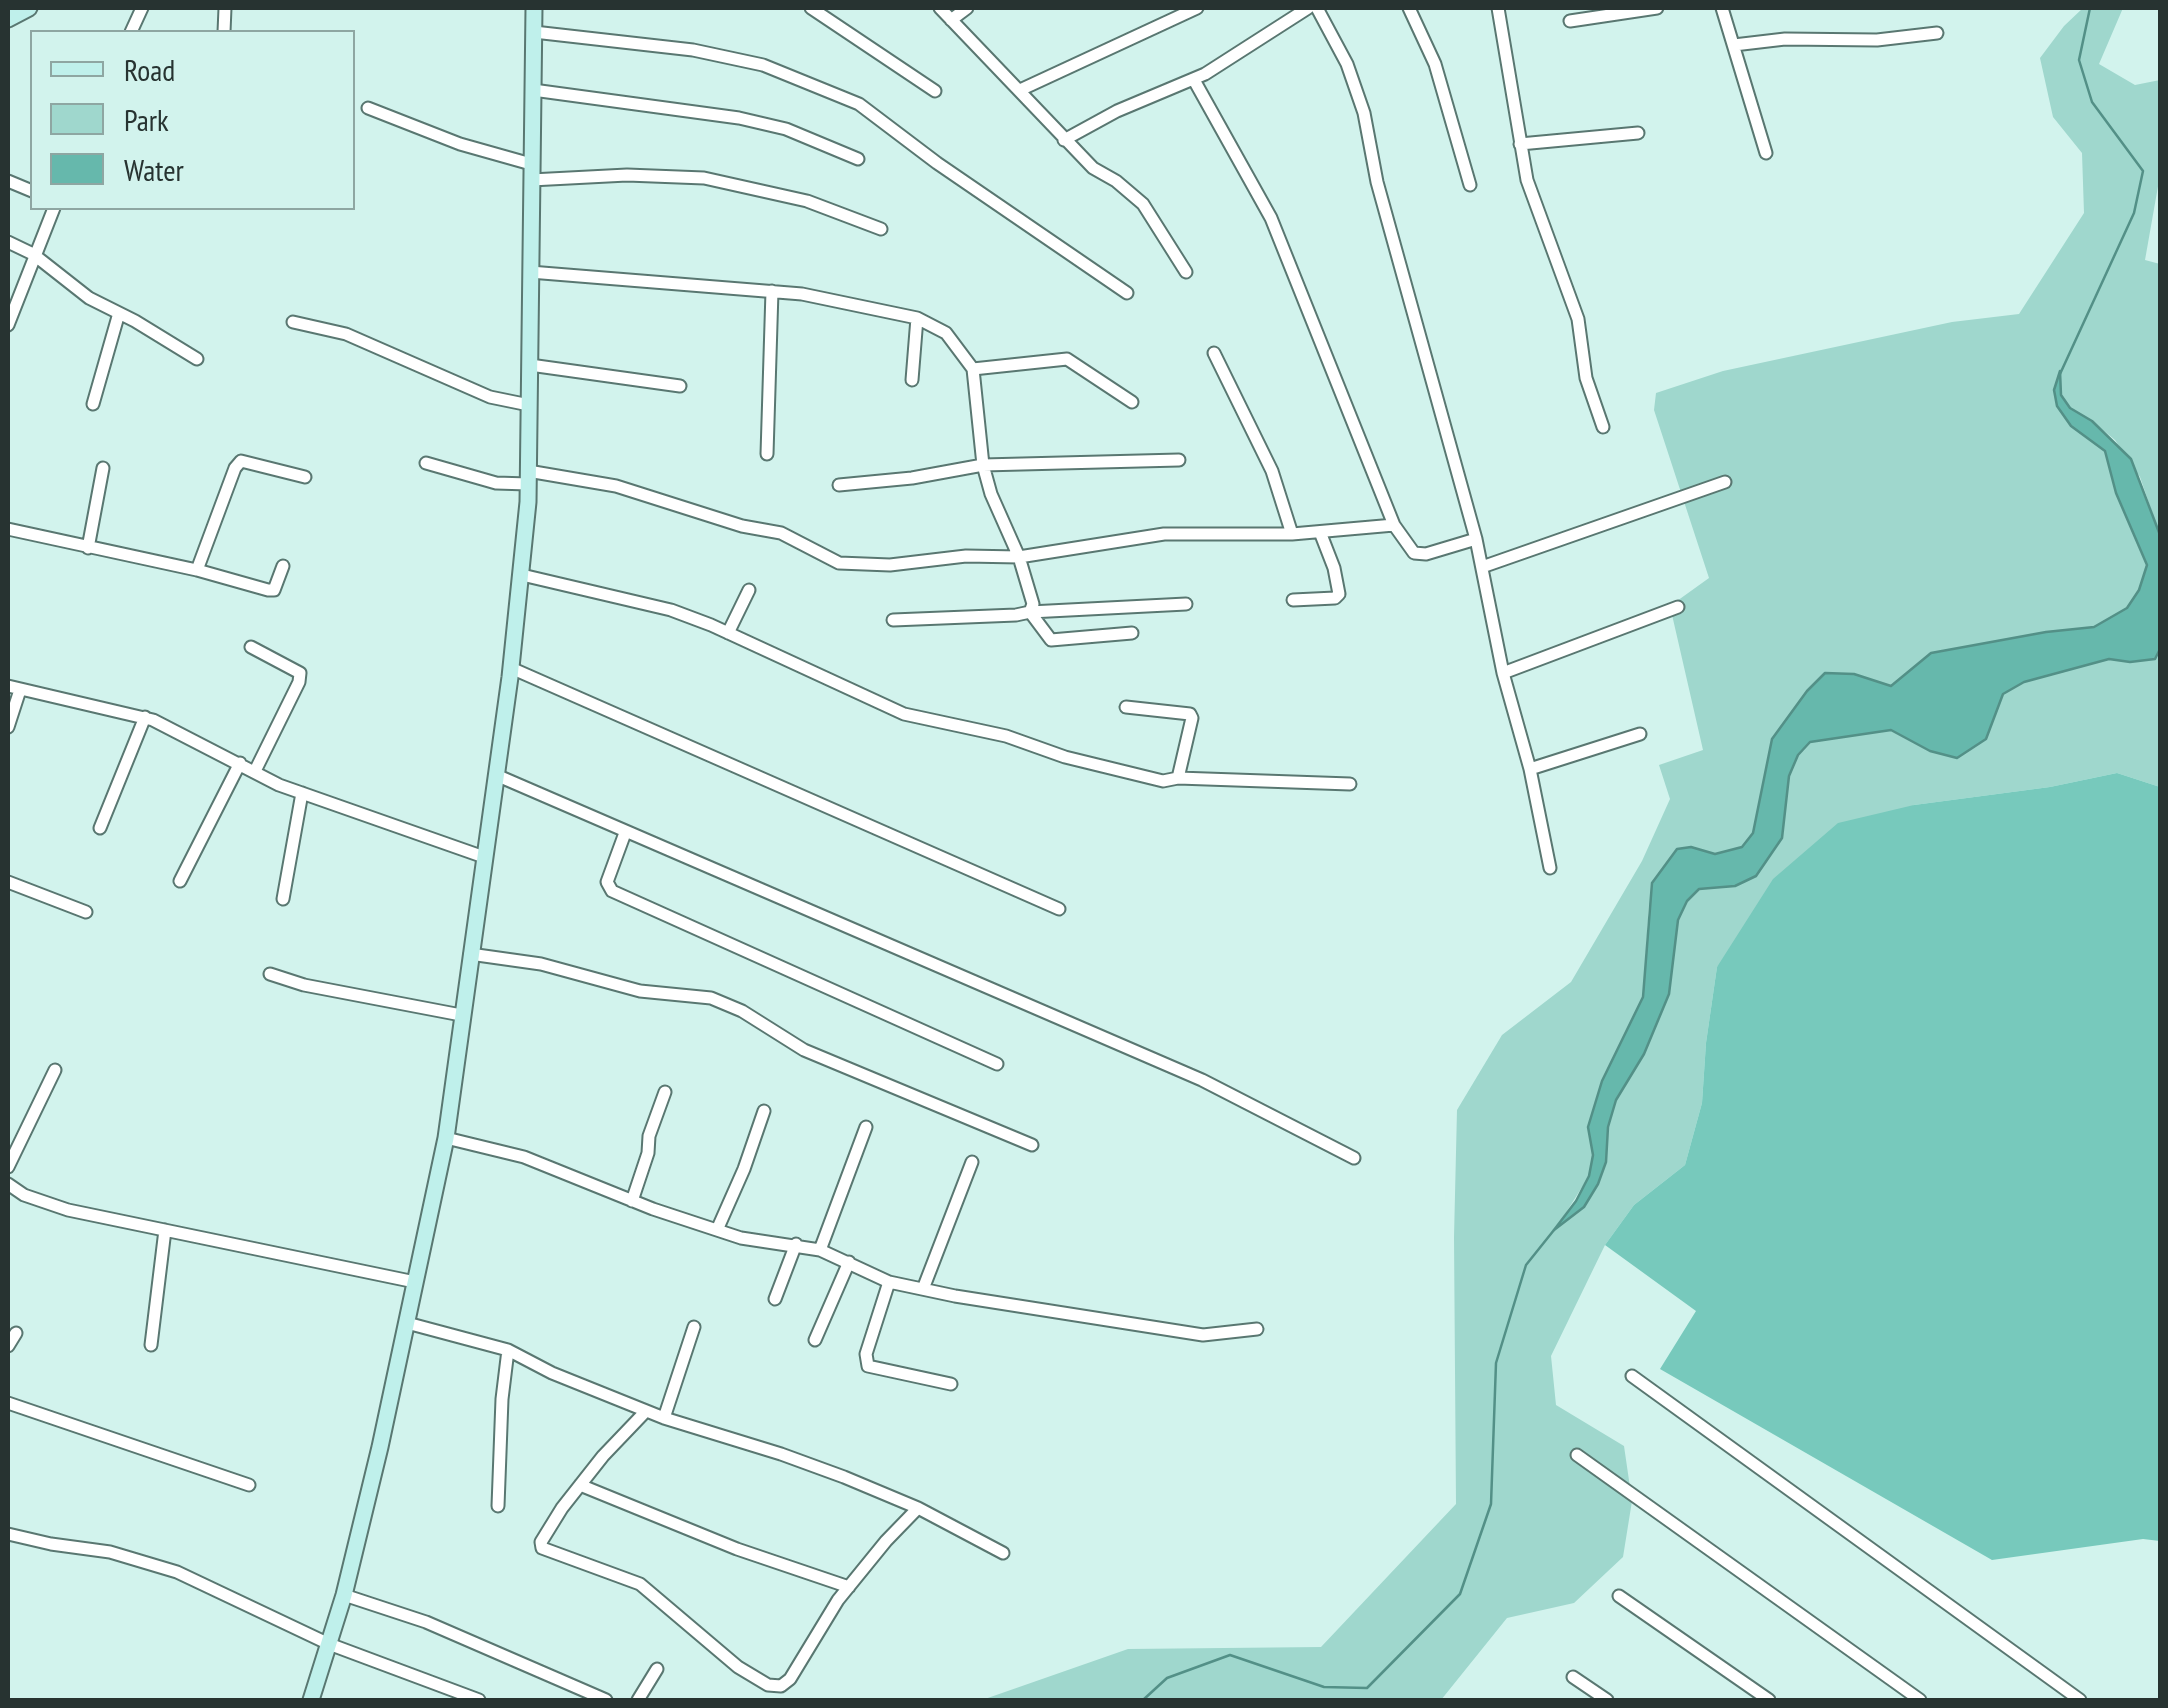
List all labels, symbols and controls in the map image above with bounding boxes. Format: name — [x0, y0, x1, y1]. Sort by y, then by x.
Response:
legend — [30, 30, 355, 210]
text: Road — [124, 50, 175, 89]
text: Park — [124, 100, 169, 139]
text: Water — [124, 150, 184, 189]

